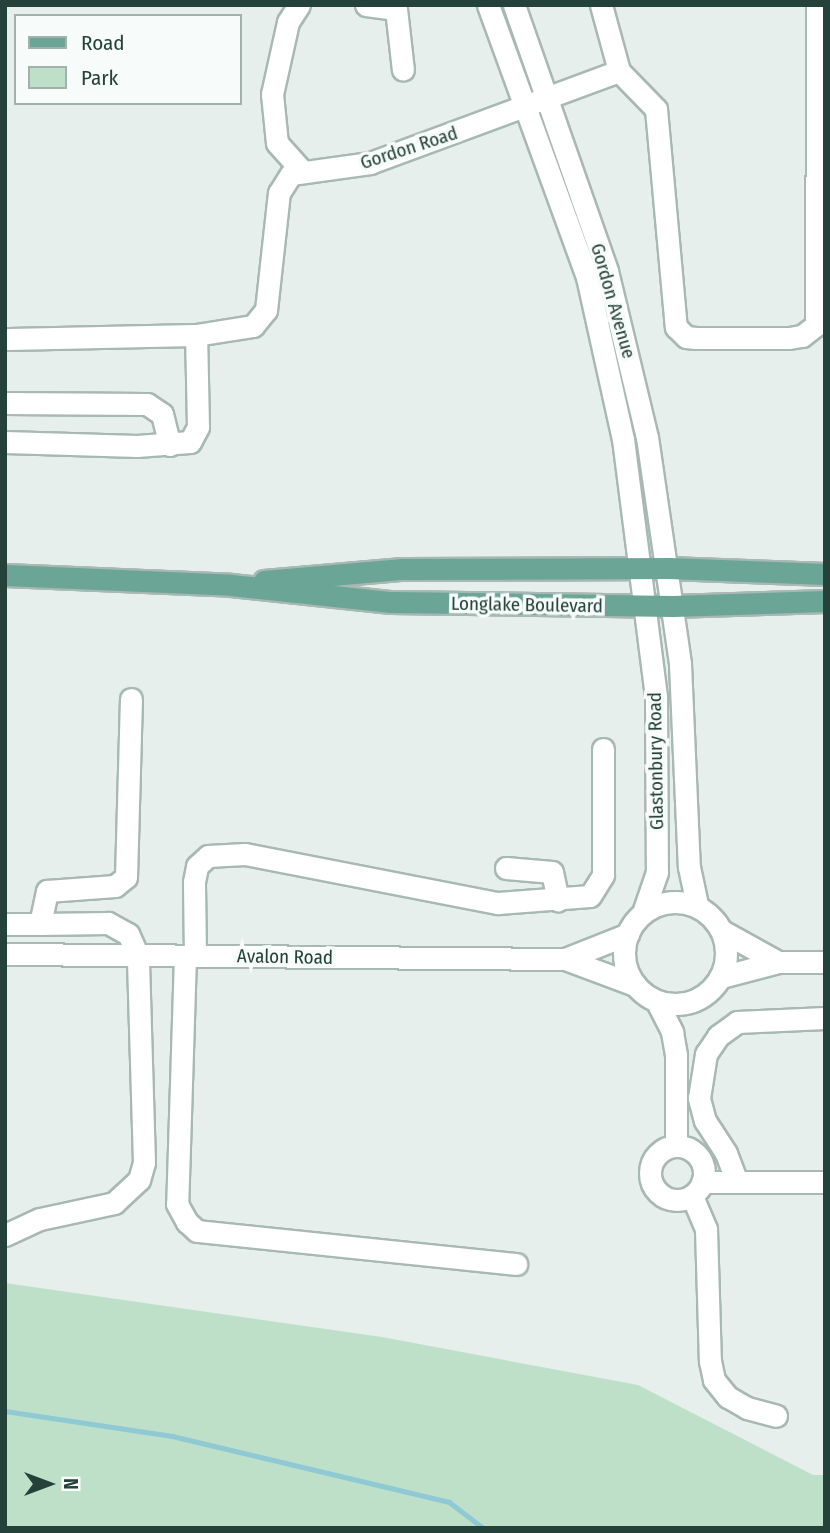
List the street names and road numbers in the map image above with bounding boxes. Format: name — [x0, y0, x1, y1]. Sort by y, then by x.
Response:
street label: Gordon Road — [357, 122, 461, 174]
street label: Gordon Avenue — [586, 241, 640, 361]
street label: Longlake Boulevard — [451, 592, 603, 618]
street label: Glastonbury Road — [643, 692, 669, 830]
street label: Avalon Road — [237, 945, 333, 969]

